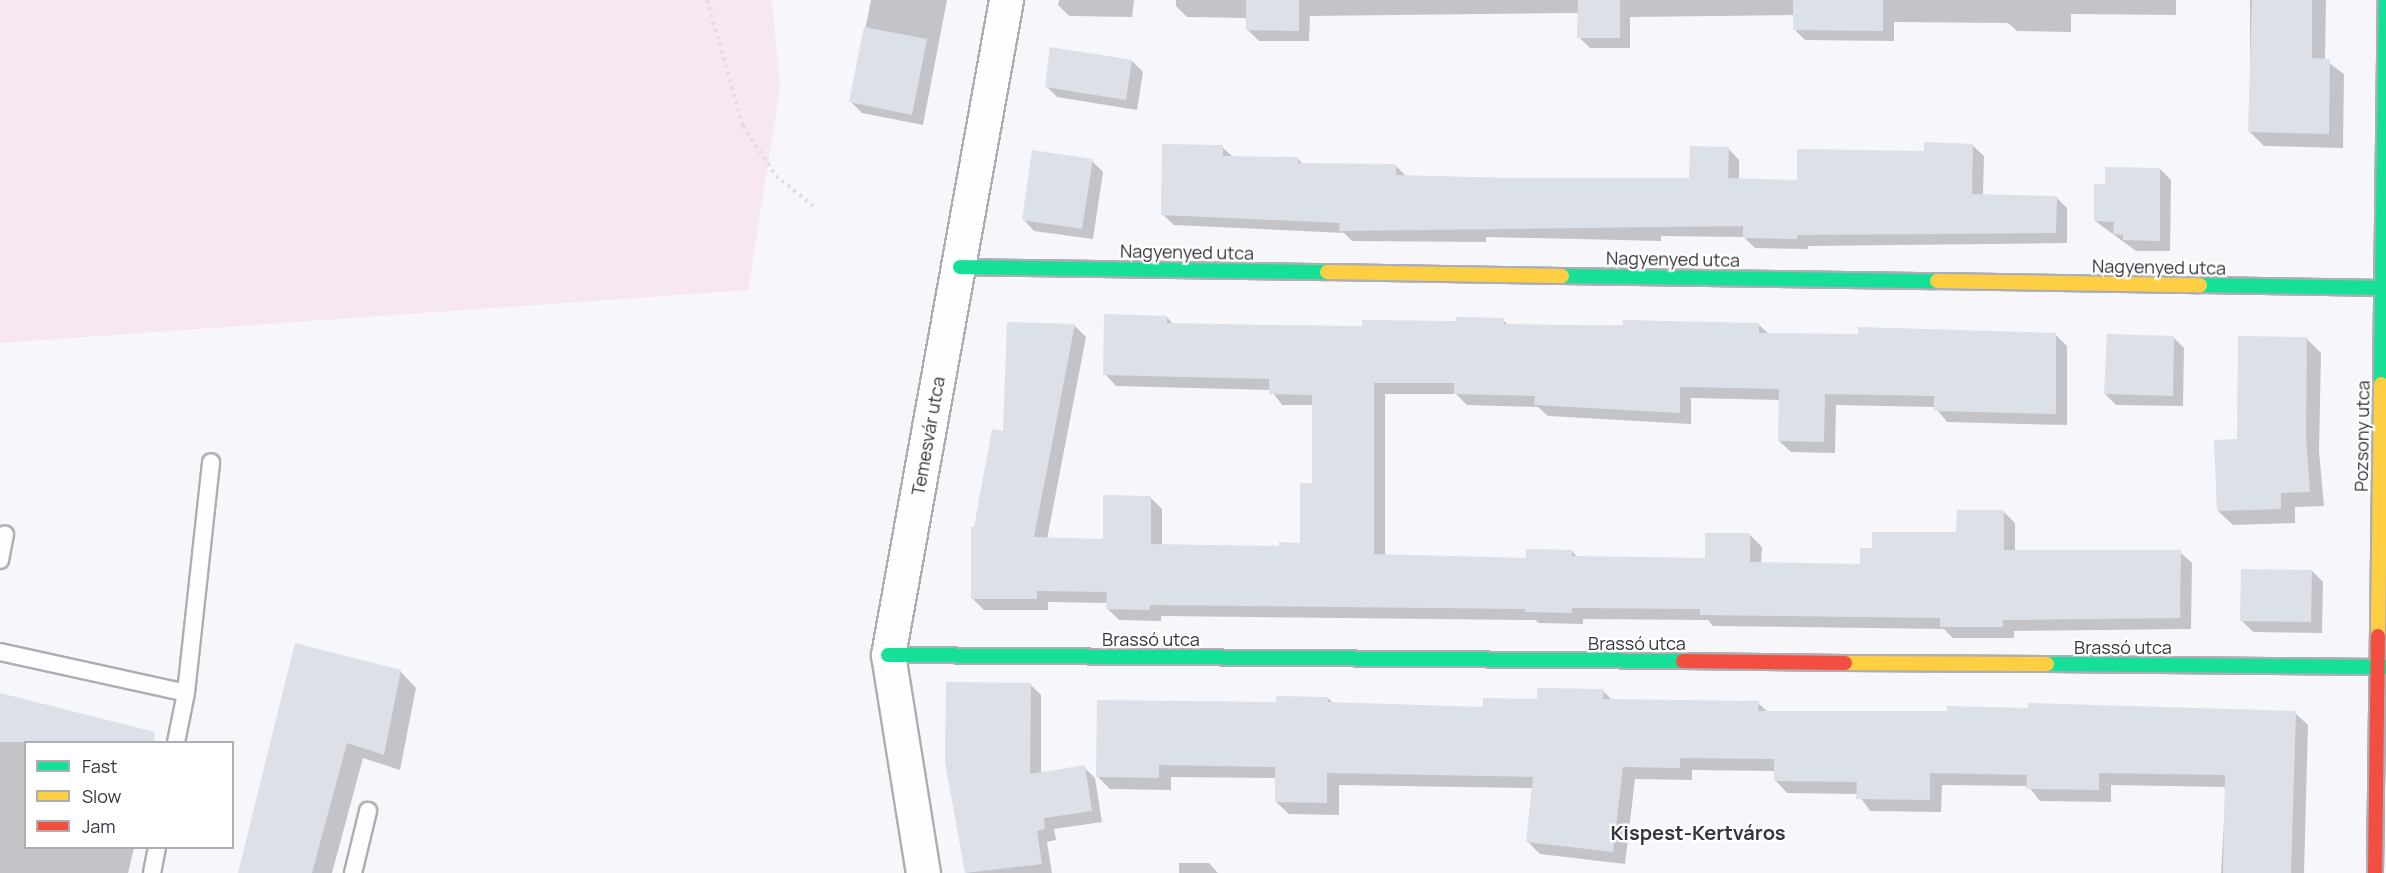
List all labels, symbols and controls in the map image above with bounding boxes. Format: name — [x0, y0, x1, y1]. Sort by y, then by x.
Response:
street label: Nagyenyed utca — [1120, 240, 1254, 264]
street label: Nagyenyed utca — [1606, 247, 1740, 271]
street label: Nagyenyed utca — [2092, 255, 2226, 279]
street label: Temesvár utca — [907, 375, 949, 497]
street label: Pozsony utca — [2350, 380, 2374, 492]
street label: Brassó utca — [1102, 628, 1200, 650]
street label: Brassó utca — [1588, 632, 1686, 654]
street label: Brassó utca — [2074, 636, 2172, 658]
legend — [24, 741, 234, 849]
text: Fast — [82, 754, 117, 778]
text: Slow — [82, 784, 121, 808]
text: Jam — [82, 814, 116, 838]
district label: Kispest-Kertváros — [1610, 820, 1786, 844]

